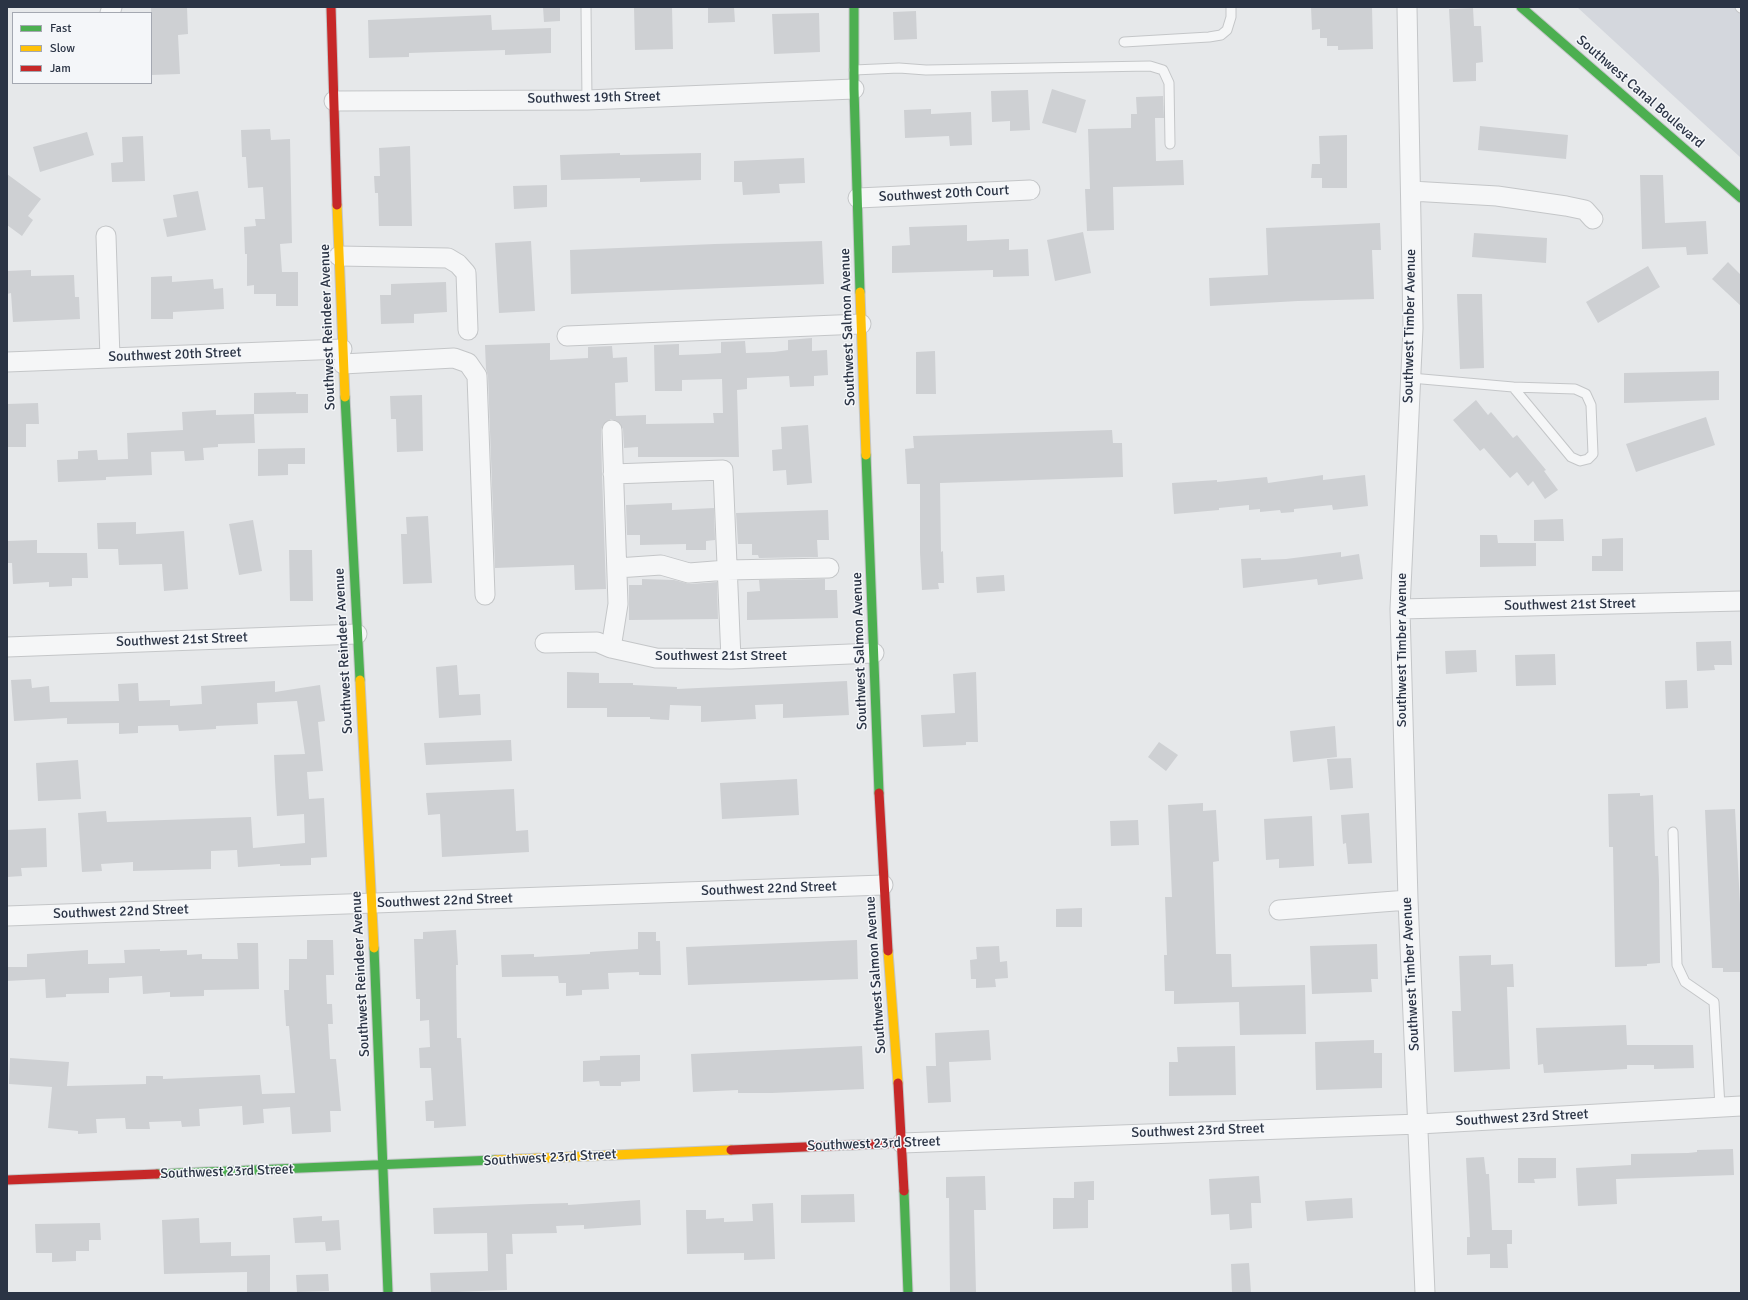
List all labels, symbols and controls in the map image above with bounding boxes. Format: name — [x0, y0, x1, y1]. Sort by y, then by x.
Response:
legend — [12, 12, 152, 84]
text: Fast — [50, 21, 71, 36]
street label: Southwest Canal Boulevard — [1573, 32, 1707, 152]
text: Slow — [50, 41, 75, 56]
text: Jam — [50, 61, 71, 76]
street label: Southwest 19th Street — [527, 88, 661, 108]
street label: Southwest 20th Court — [878, 182, 1010, 206]
street label: Southwest Reindeer Avenue — [317, 244, 339, 410]
street label: Southwest Salmon Avenue — [837, 248, 859, 406]
street label: Southwest Timber Avenue — [1400, 249, 1420, 403]
street label: Southwest 20th Street — [108, 344, 242, 366]
street label: Southwest Reindeer Avenue — [331, 568, 357, 734]
street label: Southwest Salmon Avenue — [849, 572, 871, 730]
street label: Southwest Timber Avenue — [1394, 573, 1410, 727]
street label: Southwest 21st Street — [1504, 595, 1636, 615]
street label: Southwest 21st Street — [116, 629, 248, 651]
street label: Southwest 21st Street — [655, 648, 787, 664]
street label: Southwest 22nd Street — [701, 878, 837, 900]
street label: Southwest 22nd Street — [377, 890, 513, 912]
street label: Southwest Reindeer Avenue — [348, 891, 374, 1057]
street label: Southwest Salmon Avenue — [862, 896, 890, 1054]
street label: Southwest Timber Avenue — [1399, 897, 1423, 1051]
street label: Southwest 22nd Street — [53, 901, 189, 923]
street label: Southwest 23rd Street — [1455, 1106, 1589, 1130]
street label: Southwest 23rd Street — [1131, 1120, 1265, 1142]
street label: Southwest 23rd Street — [807, 1133, 941, 1155]
street label: Southwest 23rd Street — [483, 1146, 617, 1170]
street label: Southwest 23rd Street — [160, 1161, 294, 1183]

